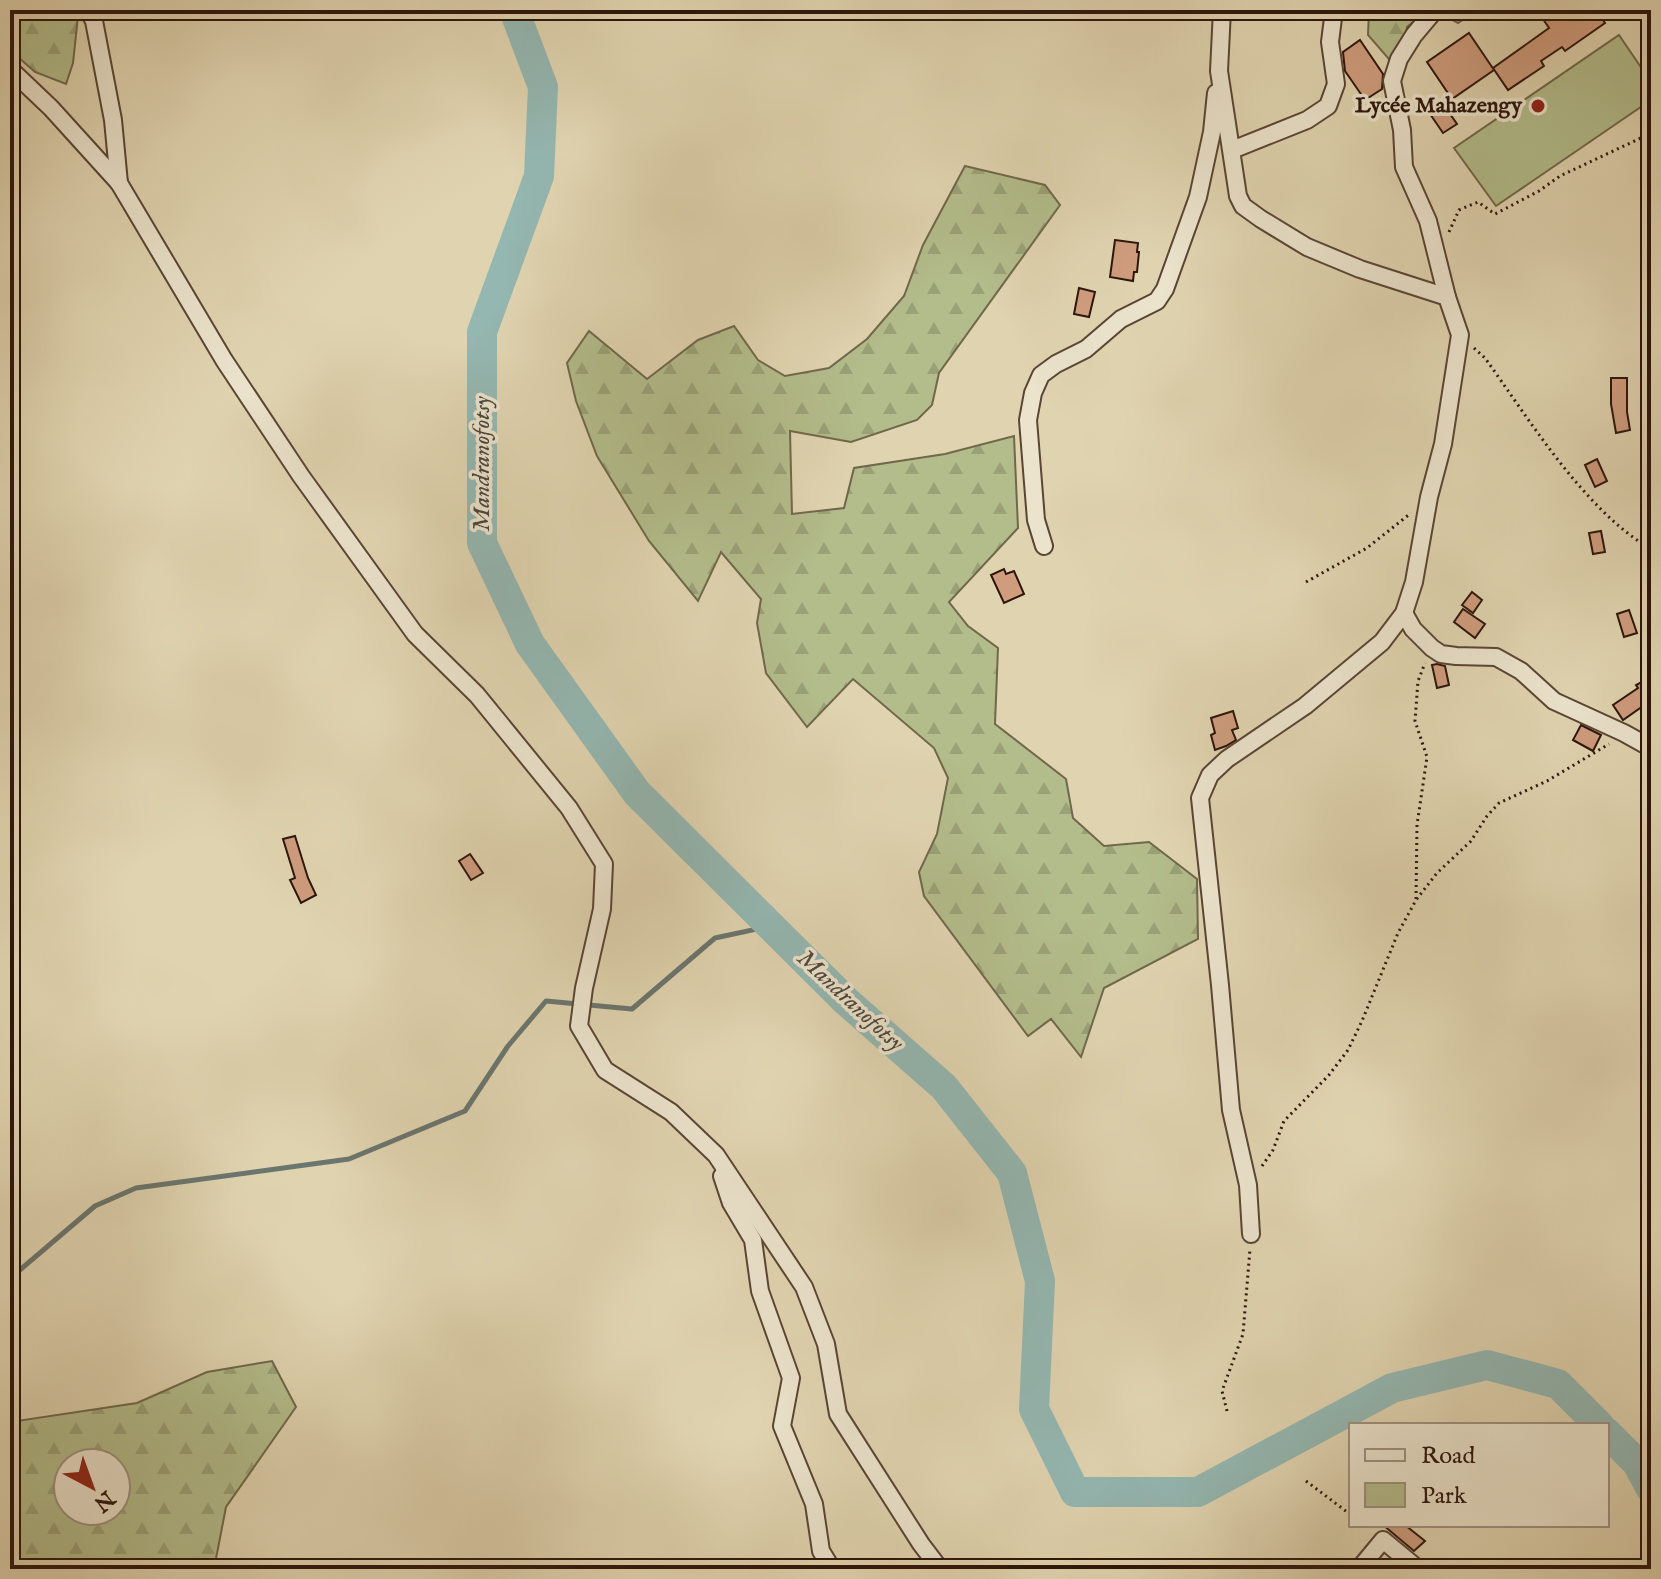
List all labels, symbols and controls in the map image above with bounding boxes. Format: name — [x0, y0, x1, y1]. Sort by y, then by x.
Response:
place label: Lycée Mahazengy — [1355, 92, 1523, 120]
marker: Lycée Mahazengy — [1529, 97, 1547, 115]
water label: Mandranofotsy — [467, 395, 498, 532]
water label: Mandranofotsy — [790, 943, 911, 1059]
legend — [1349, 1423, 1609, 1527]
text: Road — [1421, 1441, 1475, 1472]
north arrow — [52, 1447, 132, 1527]
text: Park — [1421, 1481, 1467, 1512]
text: N — [87, 1483, 121, 1517]

